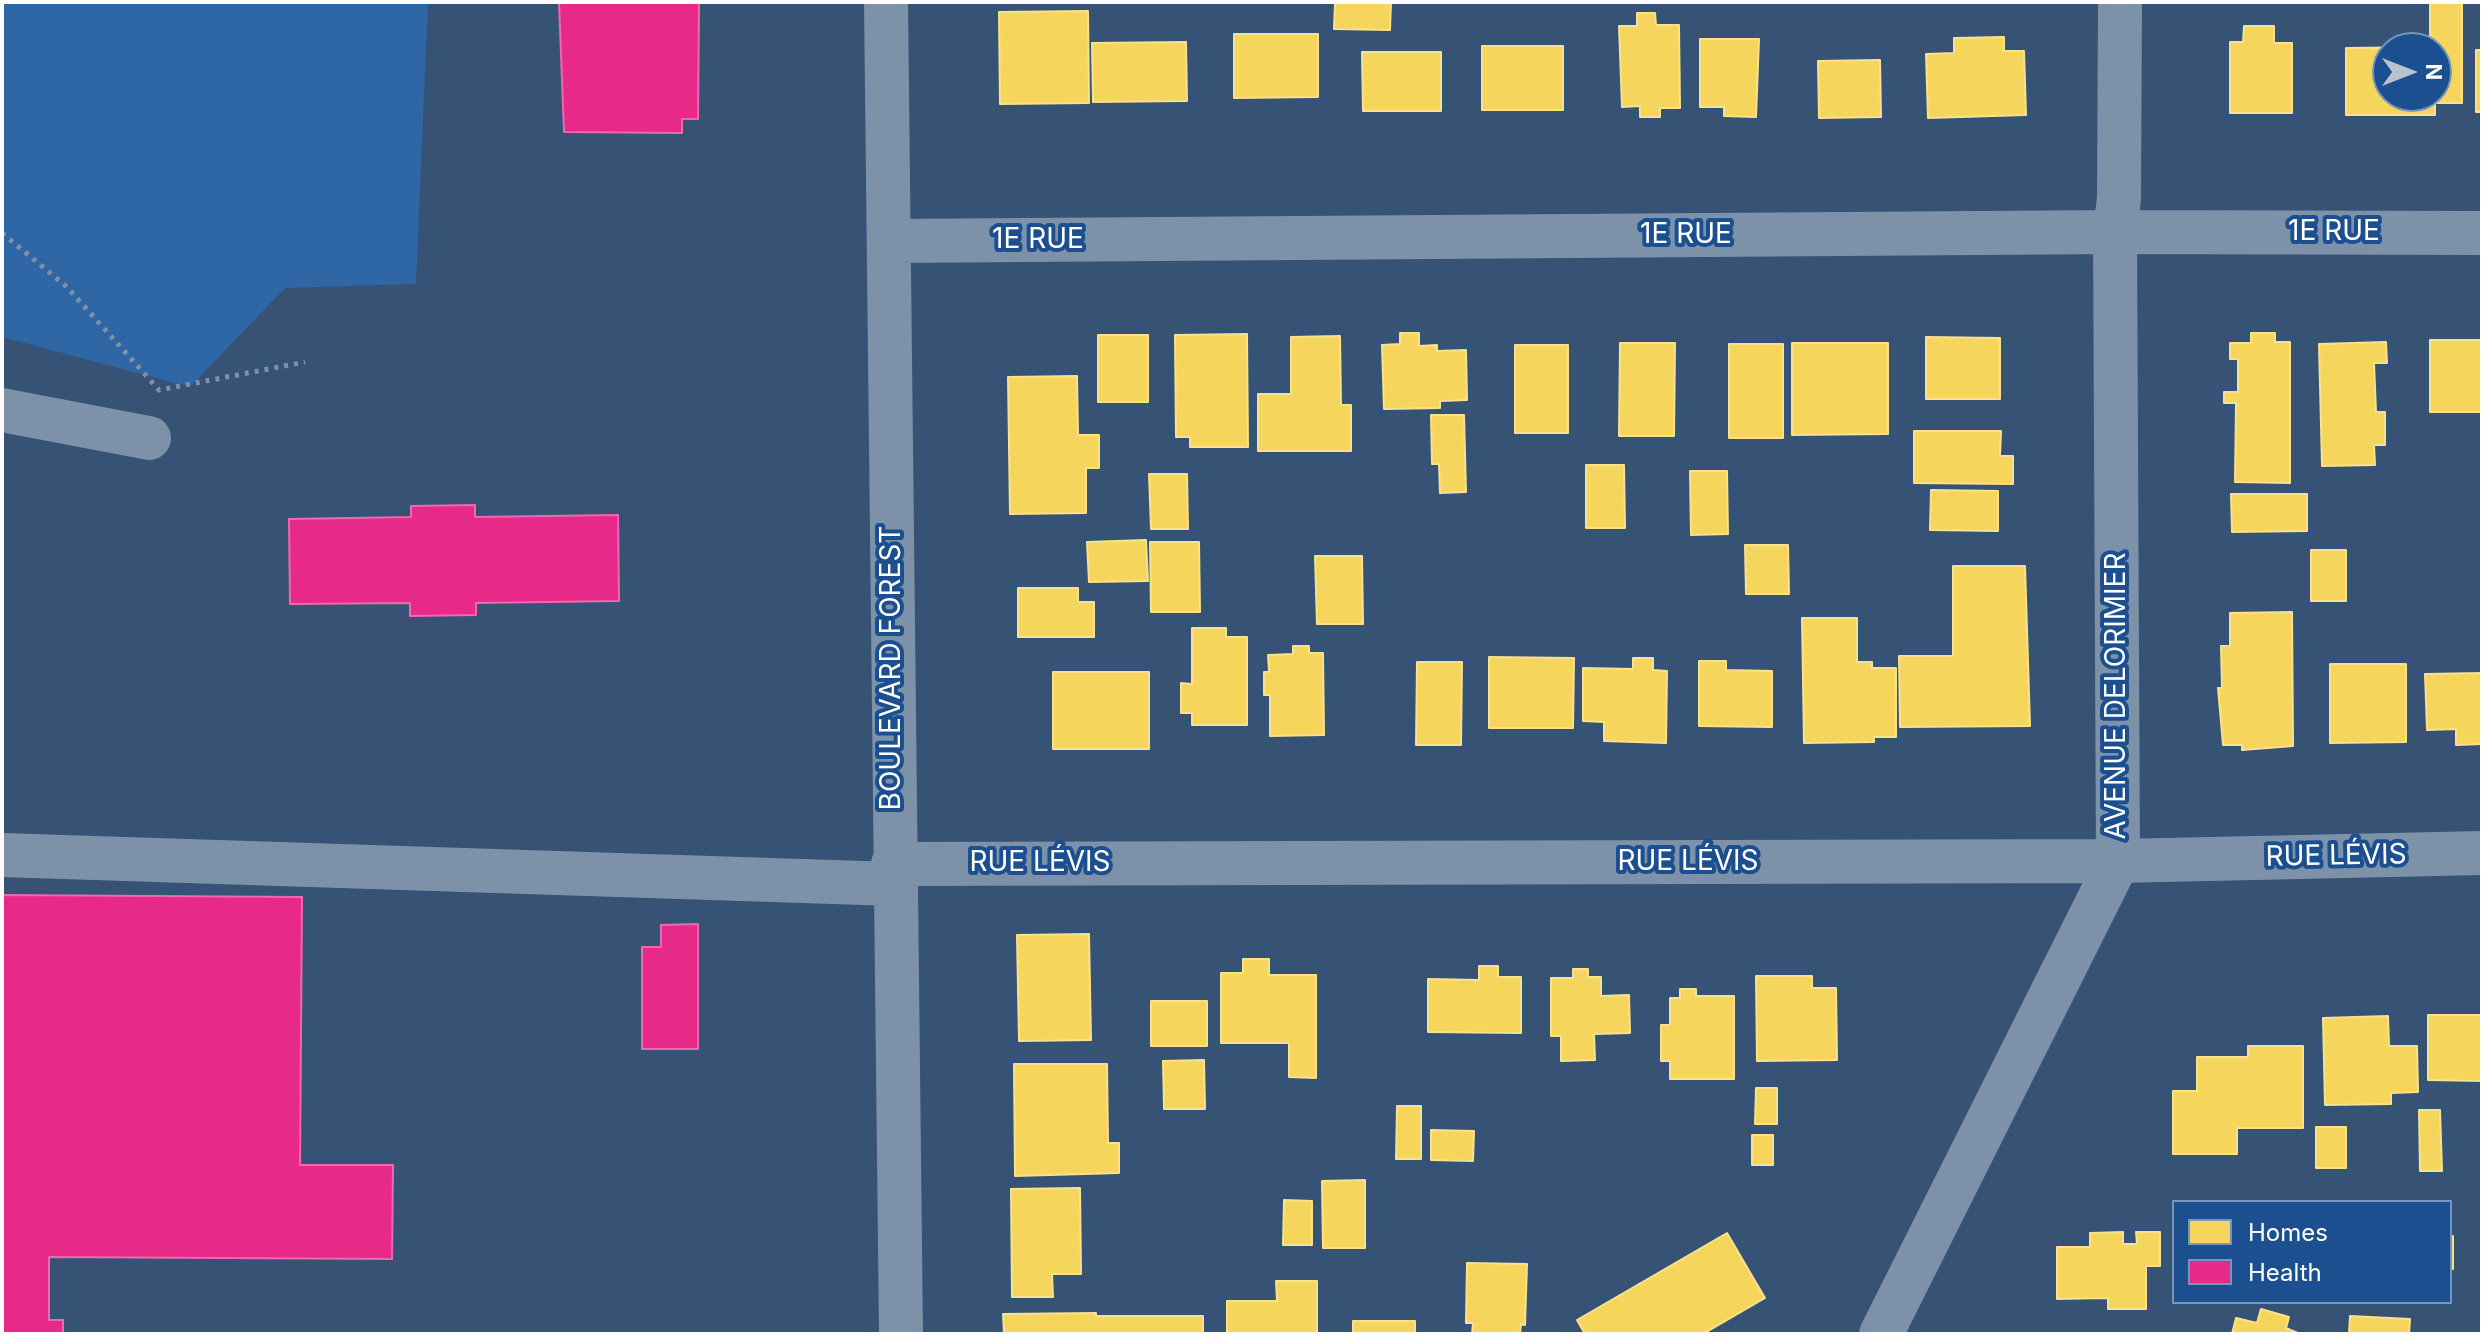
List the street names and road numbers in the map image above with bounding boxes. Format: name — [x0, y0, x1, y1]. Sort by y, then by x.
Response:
street label: 1E RUE — [2288, 215, 2380, 249]
street label: 1E RUE — [1640, 218, 1732, 252]
street label: 1E RUE — [992, 223, 1084, 257]
street label: BOULEVARD FOREST — [875, 526, 909, 810]
street label: AVENUE DELORIMIER — [2100, 553, 2134, 839]
street label: RUE LÉVIS — [2265, 838, 2407, 874]
street label: RUE LÉVIS — [1617, 845, 1759, 879]
street label: RUE LÉVIS — [969, 846, 1111, 880]

